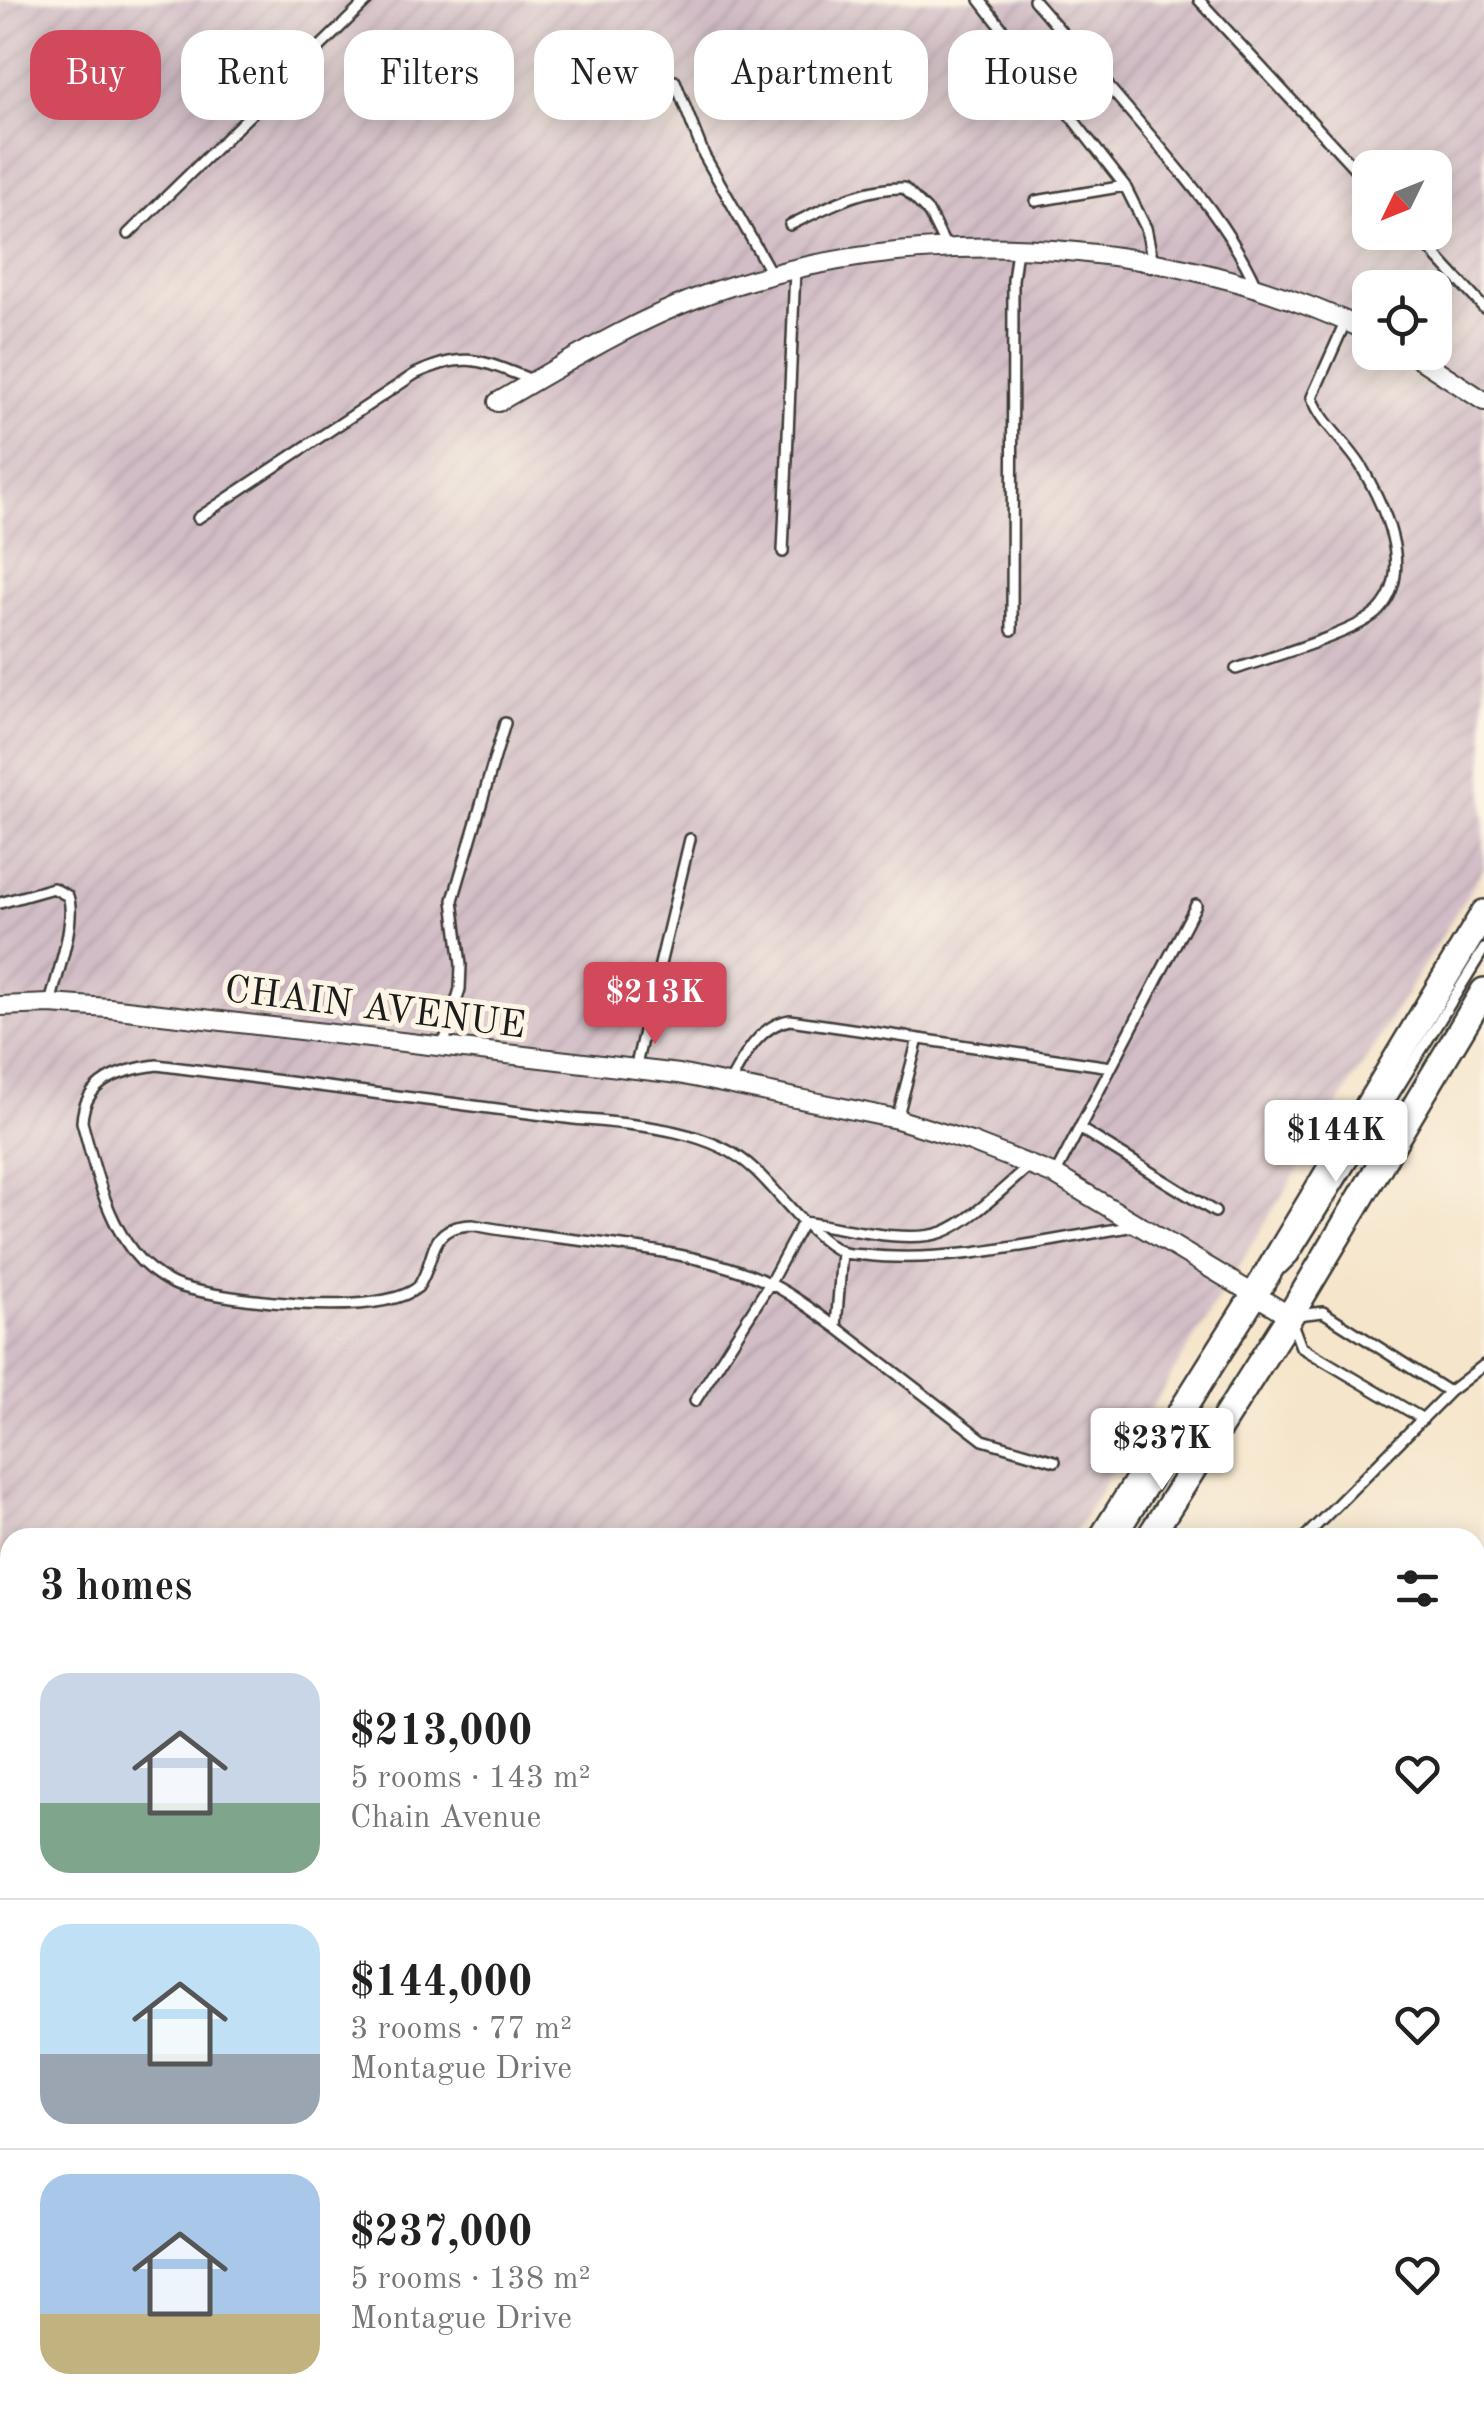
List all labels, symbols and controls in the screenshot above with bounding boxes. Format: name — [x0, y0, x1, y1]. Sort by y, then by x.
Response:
chip: Buy — [30, 30, 161, 120]
chip: Rent — [181, 30, 324, 120]
chip: Filters — [344, 30, 514, 120]
chip: New — [534, 30, 674, 120]
chip: Apartment — [694, 30, 928, 120]
chip: House — [948, 30, 1113, 120]
north arrow — [1352, 150, 1452, 250]
map controls — [1352, 150, 1452, 370]
button: locate — [1352, 270, 1452, 370]
pin: $213K — [585, 962, 725, 1047]
street label: CHAIN AVENUE — [222, 972, 527, 1046]
text: $213K — [606, 978, 704, 1010]
pin: $144K — [1266, 1100, 1406, 1185]
text: $144K — [1287, 1116, 1385, 1148]
pin: $237K — [1092, 1408, 1232, 1493]
text: $237K — [1113, 1424, 1211, 1456]
icon: filters — [1390, 1561, 1445, 1616]
text: 3 homes — [40, 1567, 192, 1609]
text: $213,000 — [350, 1712, 532, 1754]
icon: home — [120, 1713, 240, 1833]
icon: heart — [1390, 1746, 1445, 1801]
text: 5 rooms · 143 m² — [350, 1763, 591, 1795]
text: Chain Avenue — [350, 1803, 541, 1835]
text: $144,000 — [350, 1963, 532, 2005]
icon: home — [120, 1964, 240, 2084]
icon: heart — [1390, 1997, 1445, 2052]
text: 3 rooms · 77 m² — [350, 2014, 572, 2046]
text: Montague Drive — [350, 2054, 572, 2086]
text: $237,000 — [350, 2213, 532, 2255]
icon: home — [120, 2214, 240, 2334]
icon: heart — [1390, 2247, 1445, 2302]
text: 5 rooms · 138 m² — [350, 2264, 591, 2296]
text: Montague Drive — [350, 2304, 572, 2336]

